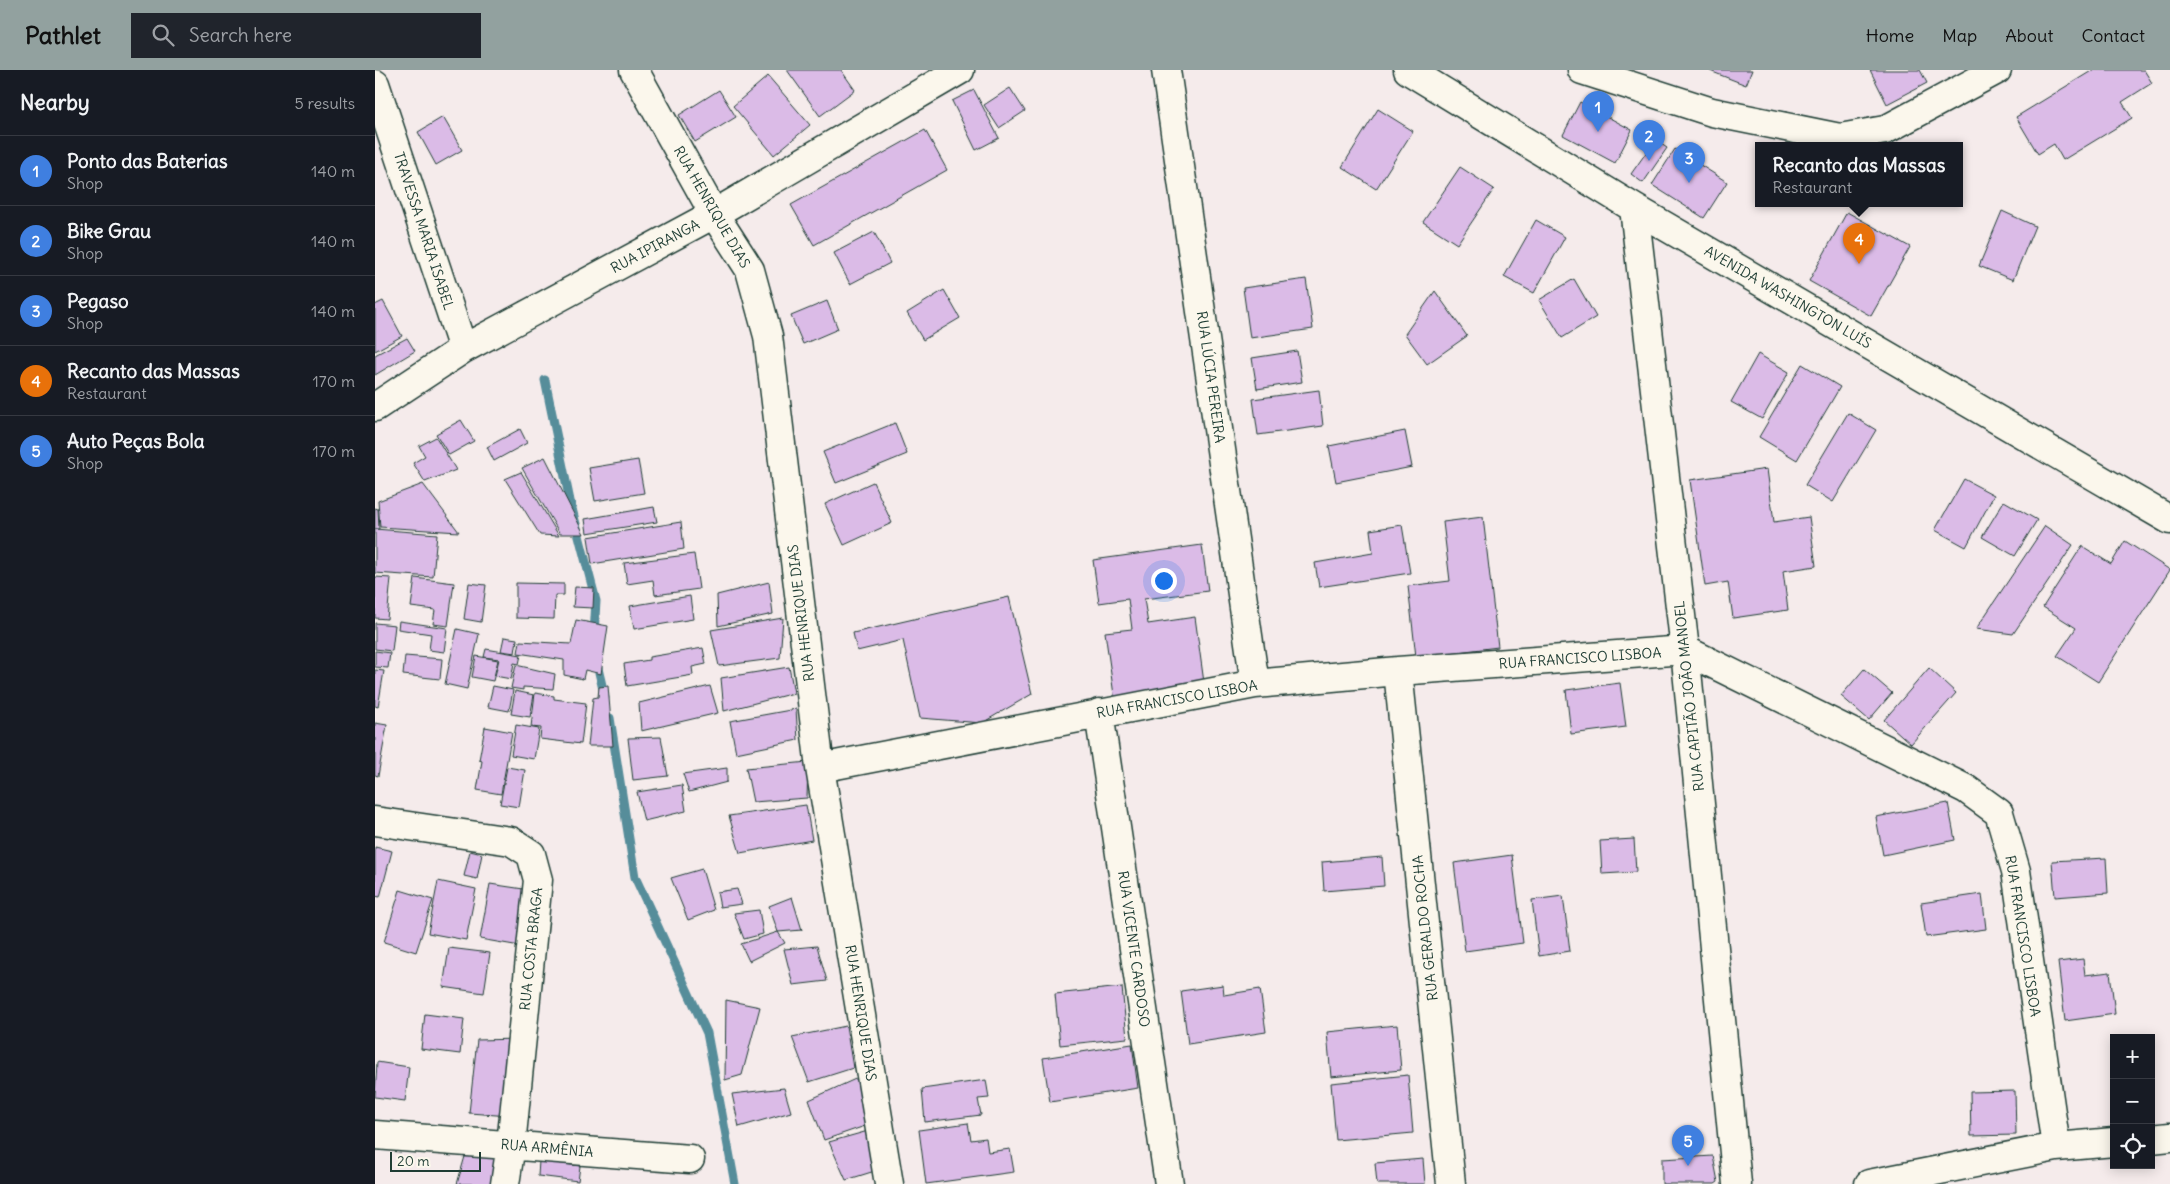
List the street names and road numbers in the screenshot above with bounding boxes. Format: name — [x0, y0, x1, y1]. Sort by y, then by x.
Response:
street label: RUA HENRIQUE DIAS — [670, 143, 754, 271]
street label: TRAVESSA MARIA ISABEL — [390, 150, 458, 313]
street label: RUA IPIRANGA — [608, 215, 702, 277]
street label: AVENIDA WASHINGTON LUÍS — [1701, 242, 1875, 352]
street label: RUA LÚCIA PEREIRA — [1193, 310, 1229, 444]
street label: RUA HENRIQUE DIAS — [784, 543, 818, 682]
street label: RUA CAPITÃO JOÃO MANOEL — [1670, 600, 1708, 792]
street label: RUA FRANCISCO LISBOA — [1498, 643, 1662, 673]
street label: RUA FRANCISCO LISBOA — [1095, 676, 1259, 722]
street label: RUA GERALDO ROCHA — [1408, 854, 1442, 1002]
street label: RUA FRANCISCO LISBOA — [2001, 854, 2045, 1018]
street label: RUA VICENTE CARDOSO — [1114, 870, 1154, 1029]
street label: RUA COSTA BRAGA — [516, 887, 546, 1011]
street label: RUA HENRIQUE DIAS — [841, 944, 881, 1083]
street label: RUA ARMÊNIA — [500, 1135, 594, 1161]

